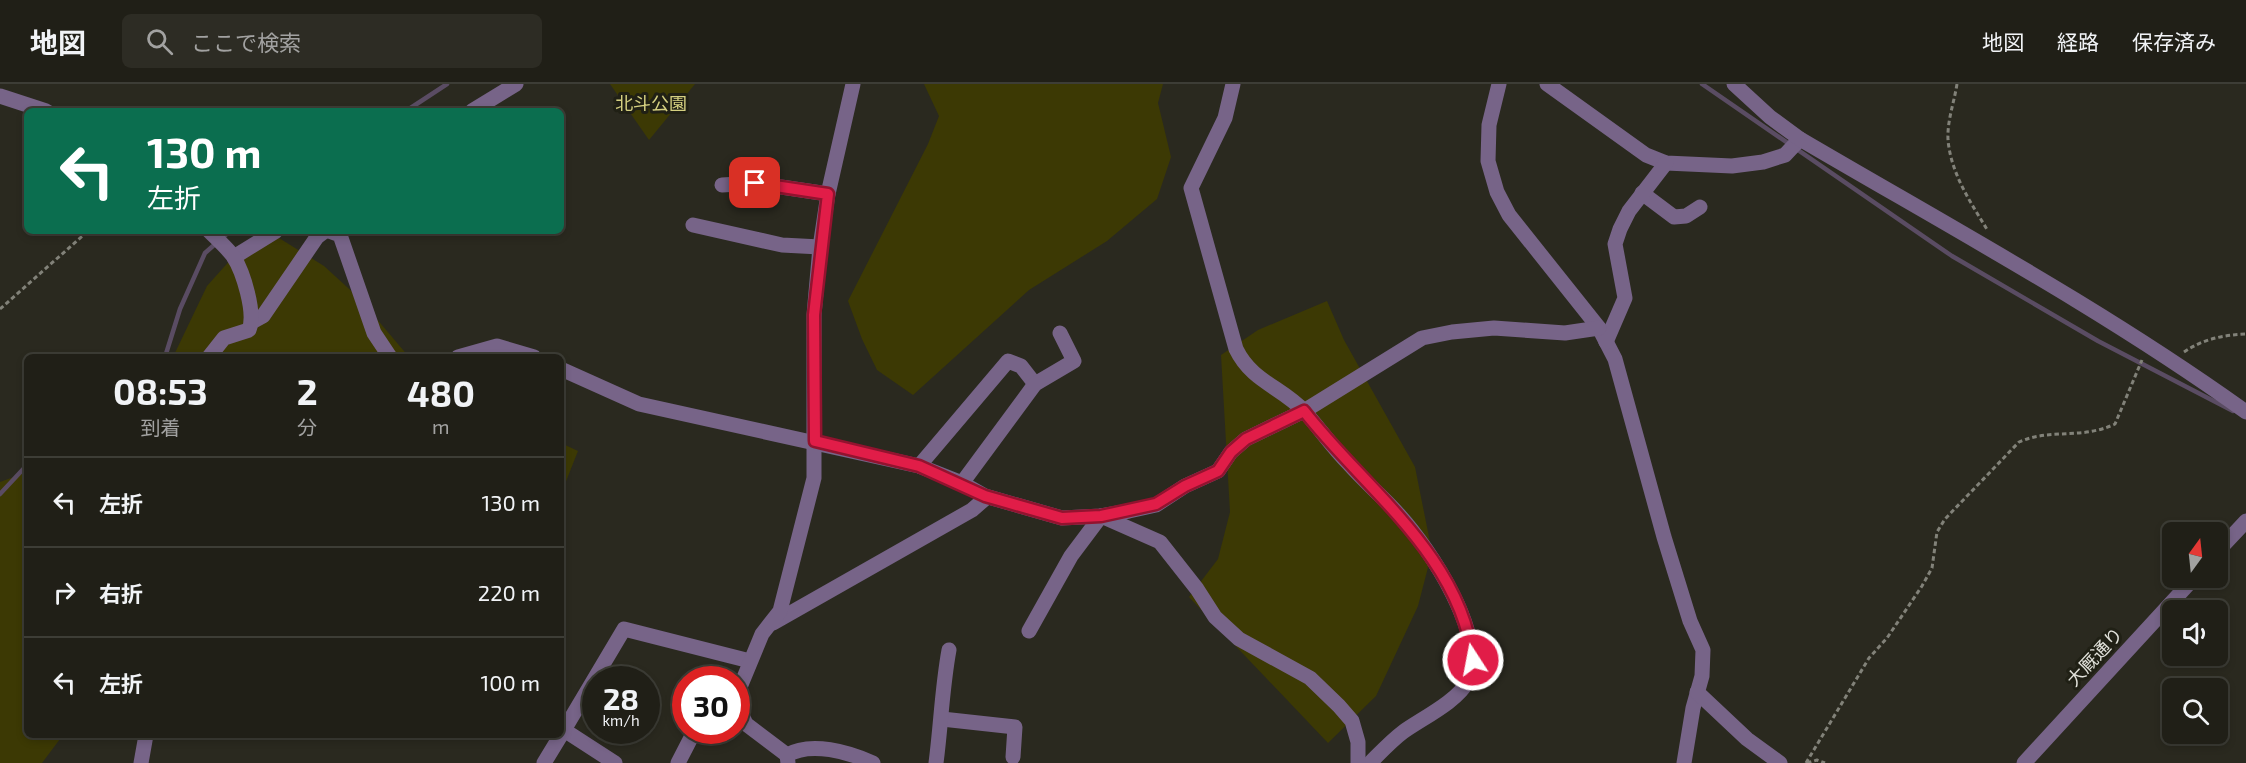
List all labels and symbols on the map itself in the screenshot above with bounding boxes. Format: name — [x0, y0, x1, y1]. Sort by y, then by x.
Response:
park label: 北斗公園 — [615, 92, 687, 114]
pin — [729, 157, 780, 208]
north arrow — [2162, 522, 2228, 588]
street label: 大厩通り — [2062, 622, 2127, 690]
position arrow — [1441, 628, 1505, 692]
speed limit sign: 30 — [672, 666, 750, 744]

